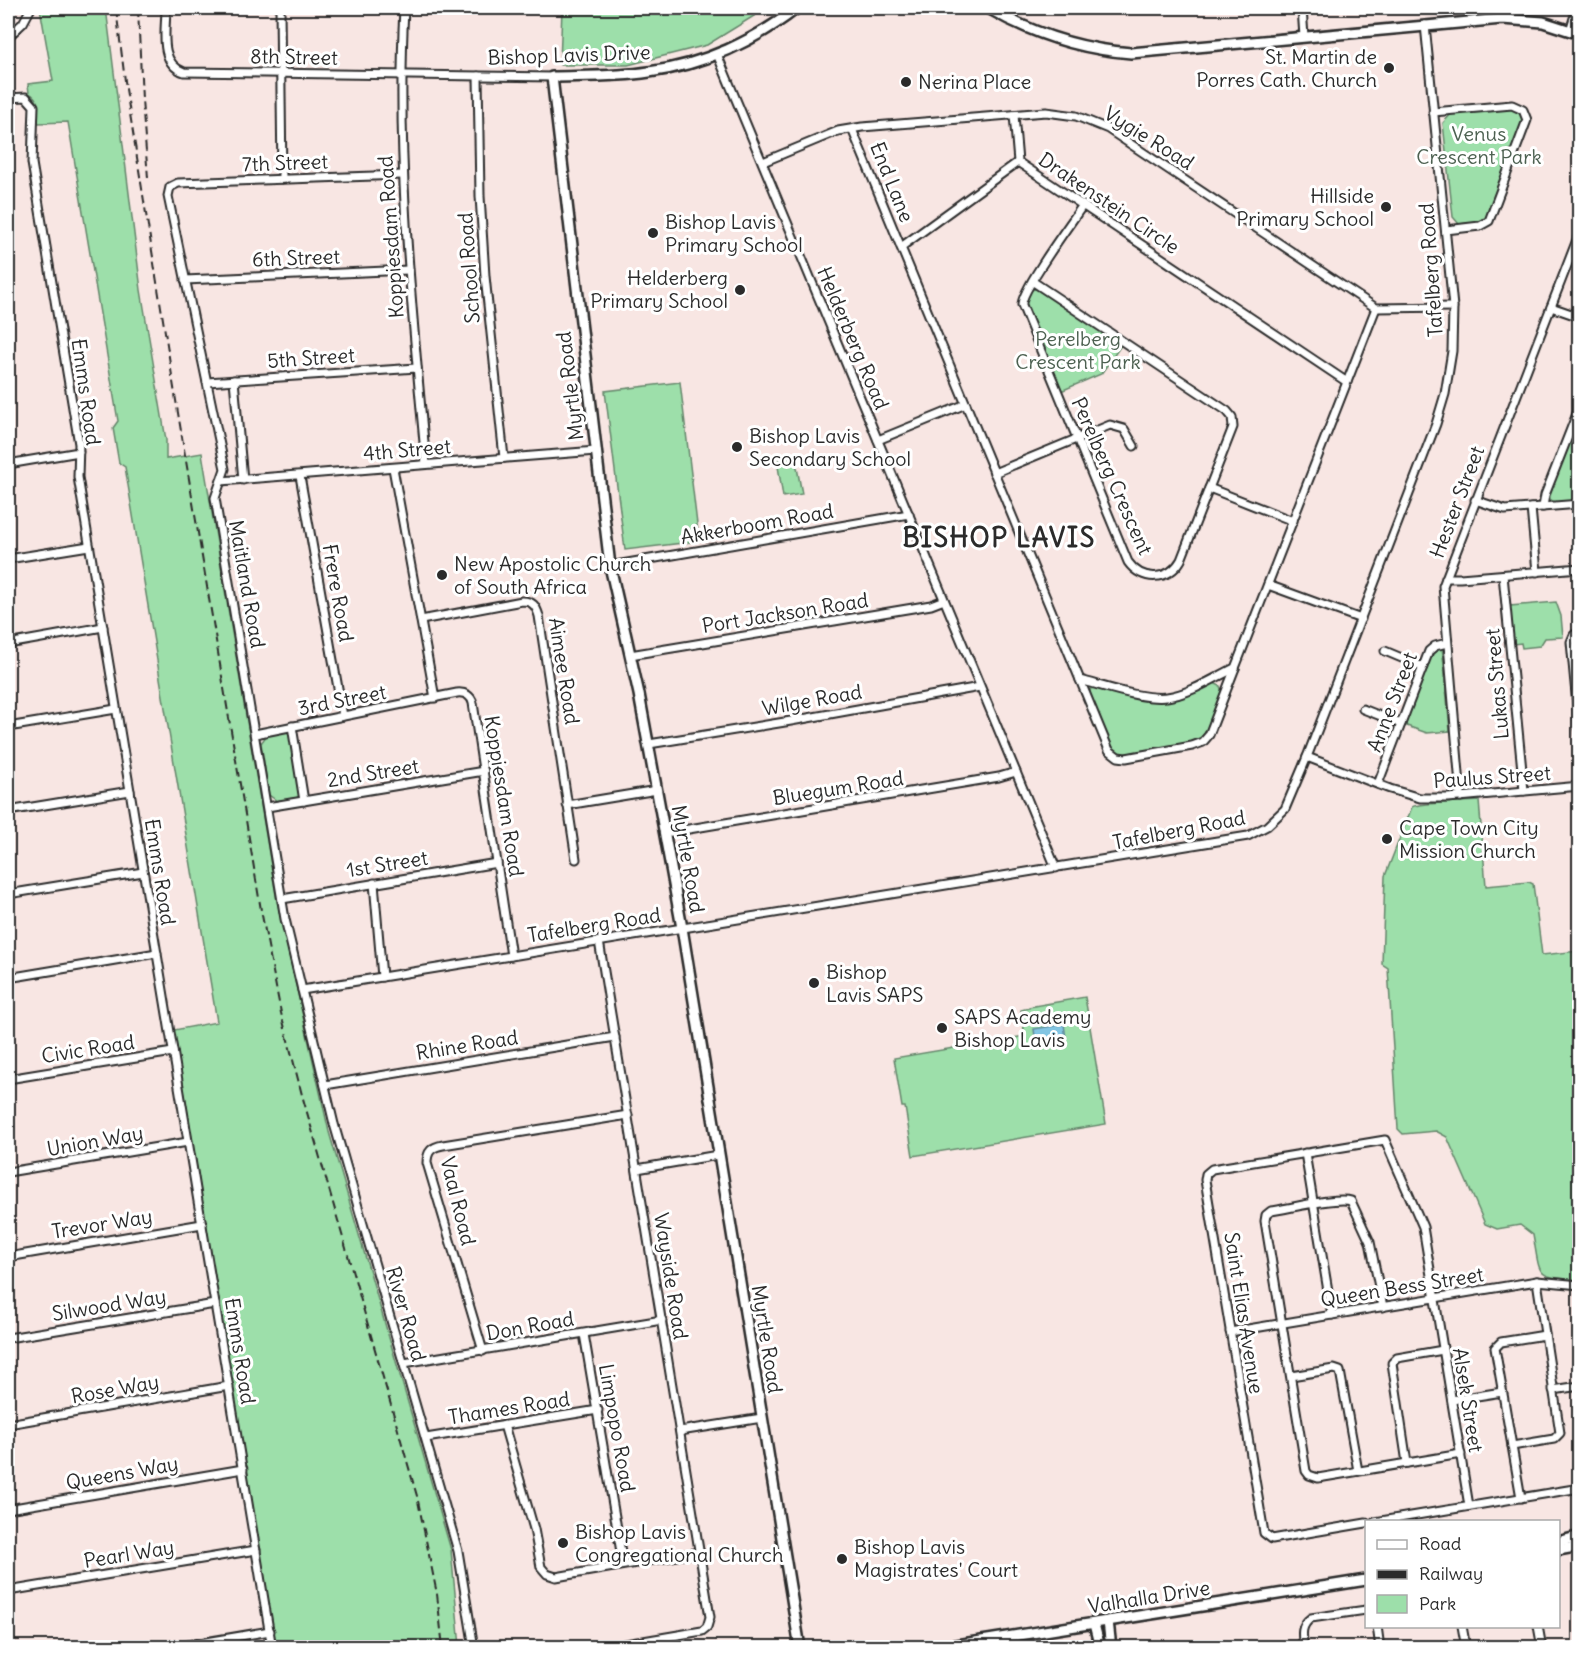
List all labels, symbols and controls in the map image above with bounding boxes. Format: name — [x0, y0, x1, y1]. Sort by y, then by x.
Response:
street label: Bishop Lavis Drive — [487, 39, 651, 70]
street label: 8th Street — [250, 43, 338, 70]
place label: St. Martin de Porres Cath. Church — [1196, 44, 1377, 92]
marker: St. Martin de Porres Cath. Church — [1382, 61, 1396, 75]
place label: Nerina Place — [918, 69, 1031, 94]
marker: Nerina Place — [899, 75, 913, 89]
street label: Vygie Road — [1100, 100, 1199, 175]
park label: Venus Crescent Park — [1416, 121, 1542, 169]
street label: End Lane — [865, 138, 920, 226]
street label: Drakenstein Circle — [1034, 146, 1184, 259]
street label: 7th Street — [241, 148, 329, 176]
street label: Koppiesdam Road — [372, 155, 409, 319]
place label: Hillside Primary School — [1236, 183, 1374, 231]
marker: Hillside Primary School — [1379, 200, 1393, 214]
street label: Tafelberg Road — [1413, 202, 1448, 338]
place label: Bishop Lavis Primary School — [665, 209, 803, 257]
street label: School Road — [452, 211, 485, 325]
marker: Bishop Lavis Primary School — [646, 226, 660, 240]
street label: 6th Street — [252, 243, 341, 272]
street label: Helderberg Road — [812, 263, 895, 413]
place label: Helderberg Primary School — [590, 265, 728, 313]
marker: Helderberg Primary School — [733, 283, 747, 297]
park label: Perelberg Crescent Park — [1015, 326, 1141, 374]
street label: Myrtle Road — [550, 330, 589, 442]
street label: Emms Road — [67, 337, 106, 447]
street label: 5th Street — [266, 342, 356, 373]
street label: Perelberg Crescent — [1067, 393, 1159, 559]
place label: Bishop Lavis Secondary School — [749, 423, 911, 471]
street label: 4th Street — [362, 433, 452, 466]
marker: Bishop Lavis Secondary School — [730, 440, 744, 454]
street label: Hester Street — [1424, 442, 1489, 561]
street label: Akkerboom Road — [679, 498, 836, 549]
street label: Maitland Road — [224, 518, 271, 650]
district label: BISHOP LAVIS — [902, 521, 1096, 554]
street label: Frere Road — [318, 542, 359, 644]
place label: New Apostolic Church of South Africa — [454, 551, 651, 599]
marker: New Apostolic Church of South Africa — [435, 568, 449, 582]
street label: Port Jackson Road — [700, 587, 870, 638]
street label: Aimee Road — [544, 616, 585, 726]
street label: Lukas Street — [1479, 627, 1514, 740]
street label: Anne Street — [1361, 648, 1422, 755]
street label: Wilge Road — [760, 678, 864, 721]
street label: 3rd Street — [296, 679, 388, 720]
street label: Koppiesdam Road — [479, 714, 530, 879]
street label: 2nd Street — [325, 753, 421, 792]
street label: Paulus Street — [1432, 760, 1552, 793]
street label: Bluegum Road — [771, 765, 905, 810]
street label: Myrtle Road — [667, 803, 710, 915]
street label: Tafelberg Road — [1111, 804, 1248, 855]
place label: Cape Town City Mission Church — [1399, 815, 1539, 863]
street label: Emms Road — [140, 817, 181, 927]
marker: Cape Town City Mission Church — [1380, 832, 1394, 846]
street label: 1st Street — [345, 845, 430, 882]
street label: Tafelberg Road — [526, 902, 663, 947]
place label: Bishop Lavis SAPS — [826, 959, 923, 1007]
marker: Bishop Lavis SAPS — [807, 976, 821, 990]
place label: SAPS Academy Bishop Lavis — [954, 1004, 1091, 1052]
marker: SAPS Academy Bishop Lavis — [935, 1021, 949, 1035]
street label: Rhine Road — [414, 1024, 520, 1065]
street label: Civic Road — [40, 1029, 136, 1068]
street label: Union Way — [45, 1120, 145, 1161]
street label: Vaal Road — [435, 1154, 482, 1248]
street label: Trevor Way — [50, 1203, 154, 1244]
street label: Wayside Road — [649, 1211, 694, 1341]
street label: Saint Elias Avenue — [1219, 1230, 1270, 1395]
street label: Queen Bess Street — [1319, 1261, 1486, 1312]
street label: River Road — [381, 1264, 432, 1364]
street label: Silwood Way — [50, 1283, 168, 1326]
street label: Myrtle Road — [747, 1283, 788, 1395]
street label: Emms Road — [220, 1296, 261, 1406]
street label: Don Road — [484, 1305, 576, 1346]
street label: Alsek Street — [1448, 1346, 1489, 1454]
street label: Limpopo Road — [594, 1362, 641, 1494]
street label: Rose Way — [69, 1369, 161, 1409]
street label: Thames Road — [446, 1386, 572, 1429]
street label: Queens Way — [64, 1450, 180, 1495]
place label: Bishop Lavis Congregational Church — [575, 1519, 784, 1567]
legend — [1365, 1520, 1560, 1628]
text: Road — [1419, 1532, 1462, 1555]
street label: Pearl Way — [82, 1534, 176, 1573]
place label: Bishop Lavis Magistrates' Court — [854, 1534, 1018, 1582]
marker: Bishop Lavis Congregational Church — [556, 1536, 570, 1550]
marker: Bishop Lavis Magistrates' Court — [835, 1552, 849, 1566]
text: Railway — [1419, 1562, 1483, 1585]
street label: Valhalla Drive — [1086, 1575, 1212, 1618]
text: Park — [1419, 1592, 1456, 1615]

